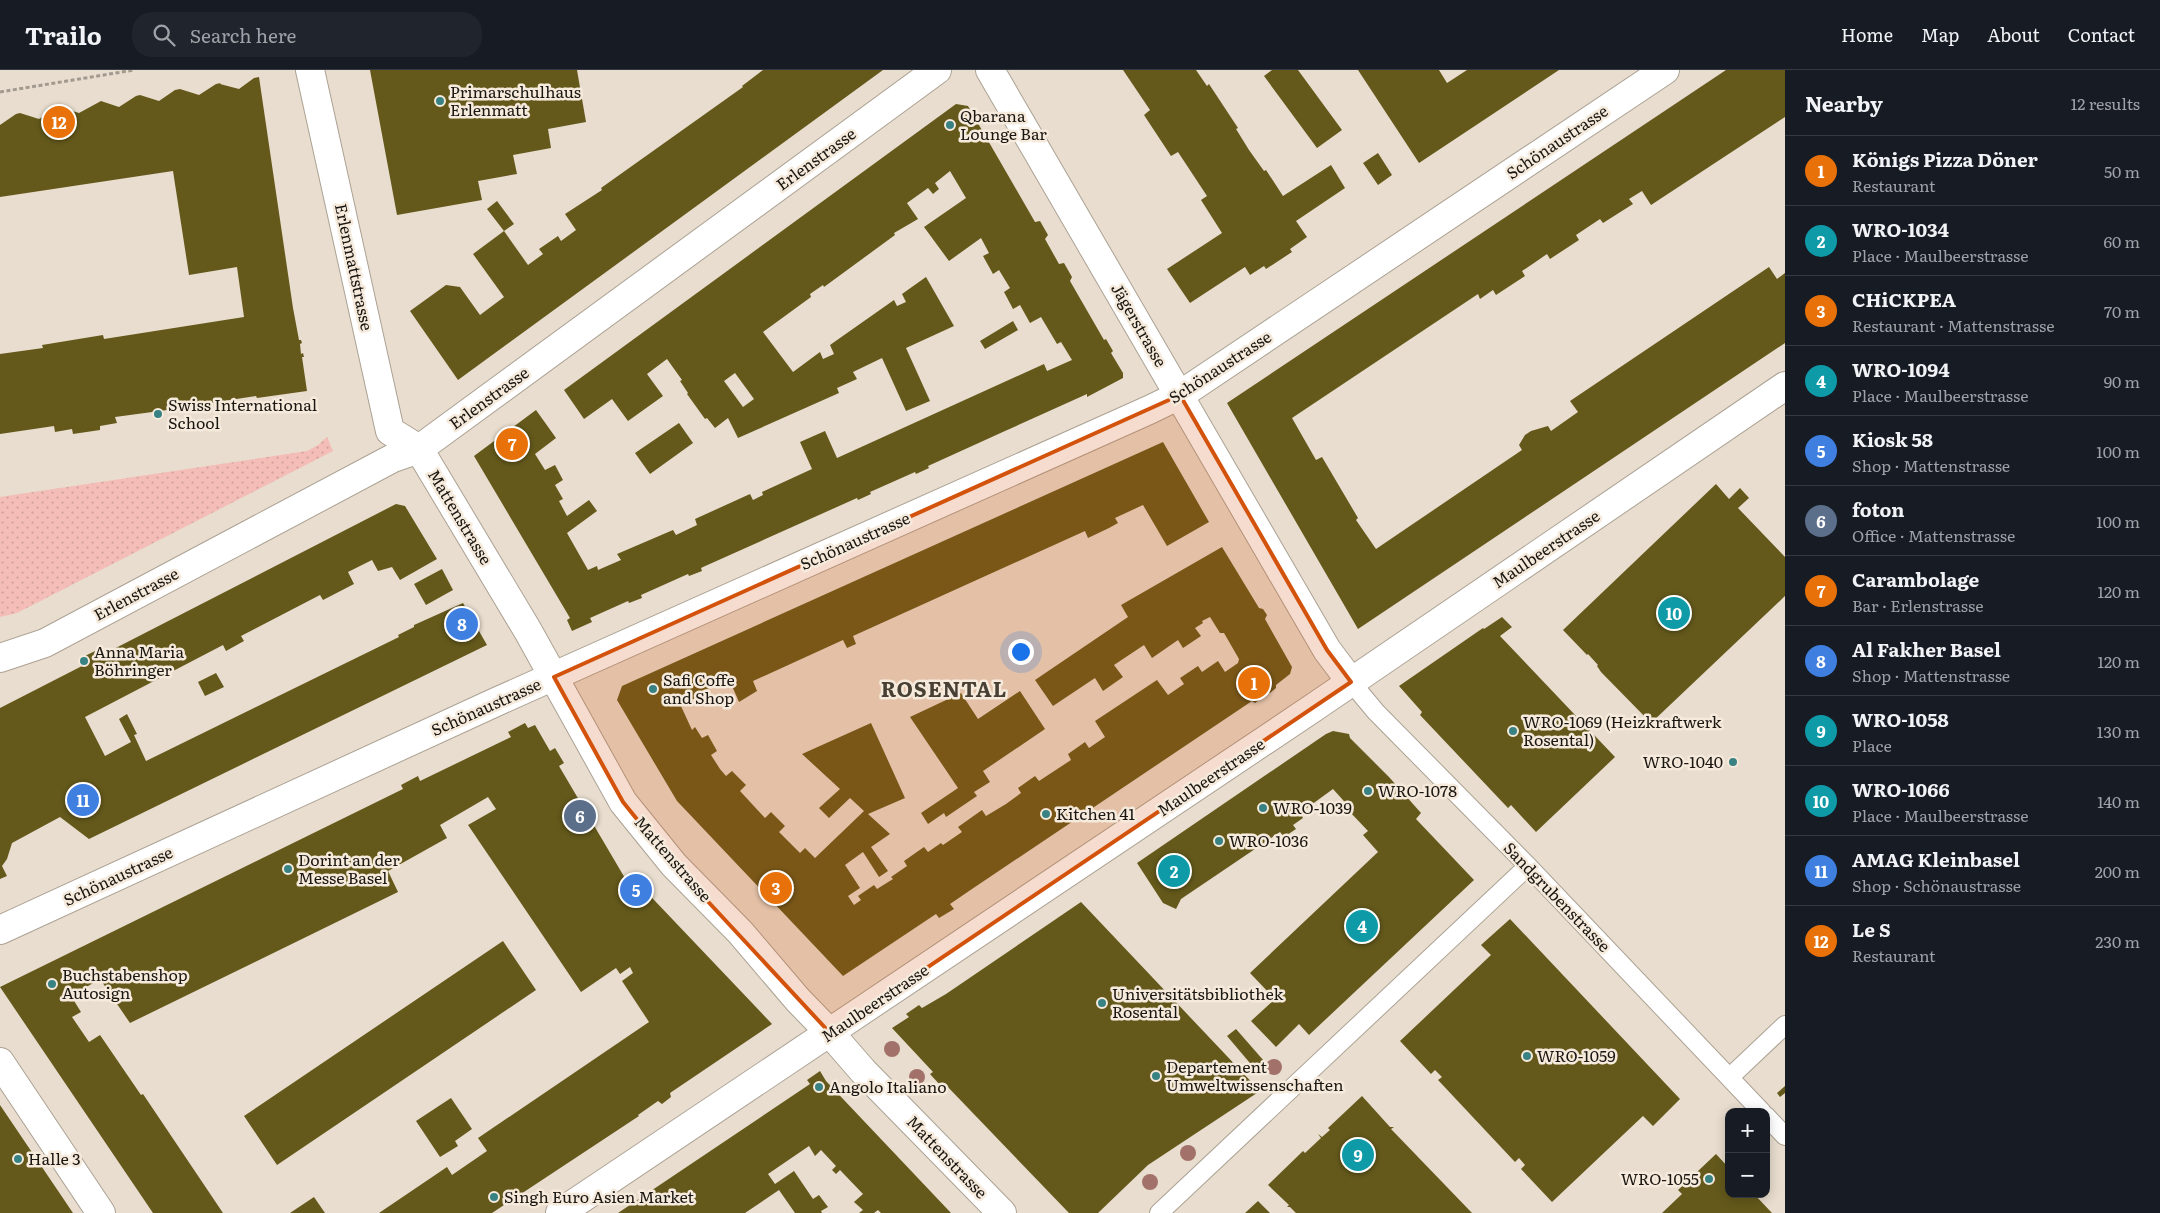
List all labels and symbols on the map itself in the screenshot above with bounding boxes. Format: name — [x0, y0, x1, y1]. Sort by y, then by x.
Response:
place label: Primarschulhaus Erlenmatt — [450, 79, 581, 121]
marker: Primarschulhaus Erlenmatt — [434, 95, 446, 107]
street label: Schönaustrasse — [1501, 98, 1612, 184]
pin: 12 — [43, 103, 75, 141]
place label: Qbarana Lounge Bar — [960, 103, 1047, 145]
marker: Qbarana Lounge Bar — [944, 119, 956, 131]
street label: Erlenstrasse — [771, 121, 860, 195]
street label: Erlenmattstrasse — [330, 201, 380, 333]
street label: Jägerstrasse — [1106, 278, 1174, 371]
street label: Schönaustrasse — [1163, 324, 1276, 408]
street label: Erlenstrasse — [444, 360, 533, 434]
place label: Swiss International School — [168, 392, 317, 434]
marker: Swiss International School — [152, 408, 164, 420]
pin: 7 — [496, 425, 528, 463]
street label: Mattenstrasse — [423, 464, 499, 569]
street label: Maulbeerstrasse — [1487, 503, 1604, 593]
street label: Schönaustrasse — [796, 505, 913, 575]
street label: Erlenstrasse — [89, 561, 182, 626]
pin: 10 — [1658, 594, 1690, 632]
pin: 8 — [446, 605, 478, 643]
place label: Anna Maria Böhringer — [94, 639, 184, 681]
your location — [1008, 639, 1034, 665]
marker: Anna Maria Böhringer — [78, 655, 90, 667]
pin: 1 — [1238, 664, 1270, 702]
place label: Safi Coffe and Shop — [663, 667, 735, 709]
street label: Schönaustrasse — [427, 671, 544, 741]
district label: ROSENTAL — [881, 672, 1007, 703]
marker: Safi Coffe and Shop — [647, 683, 659, 695]
place label: WRO-1069 (Heizkraftwerk Rosental) — [1523, 709, 1722, 751]
marker: WRO-1069 (Heizkraftwerk Rosental) — [1507, 725, 1519, 737]
street label: Maulbeerstrasse — [1152, 731, 1269, 821]
place label: WRO-1040 — [1643, 749, 1723, 773]
marker: WRO-1040 — [1727, 756, 1739, 768]
place label: WRO-1078 — [1378, 778, 1457, 802]
pin: 11 — [67, 781, 99, 819]
marker: WRO-1078 — [1362, 785, 1374, 797]
place label: WRO-1039 — [1273, 795, 1352, 819]
pin: 6 — [564, 797, 596, 835]
place label: Kitchen 41 — [1056, 801, 1135, 825]
marker: WRO-1039 — [1257, 802, 1269, 814]
marker: Kitchen 41 — [1040, 808, 1052, 820]
street label: Mattenstrasse — [630, 810, 718, 907]
place label: WRO-1036 — [1229, 828, 1309, 852]
marker: WRO-1036 — [1213, 835, 1225, 847]
street label: Sandgrubenstrasse — [1499, 836, 1617, 957]
street label: Schönaustrasse — [59, 839, 176, 911]
place label: Dorint an der Messe Basel — [298, 847, 400, 889]
pin: 2 — [1158, 852, 1190, 890]
marker: Dorint an der Messe Basel — [282, 863, 294, 875]
pin: 3 — [760, 869, 792, 907]
pin: 5 — [620, 871, 652, 909]
pin: 4 — [1346, 907, 1378, 945]
street label: Maulbeerstrasse — [816, 957, 933, 1047]
place label: Buchstabenshop Autosign — [62, 962, 188, 1004]
marker: Buchstabenshop Autosign — [46, 978, 58, 990]
place label: Universitätsbibliothek Rosental — [1112, 981, 1283, 1023]
marker: Universitätsbibliothek Rosental — [1096, 997, 1108, 1009]
place label: WRO-1059 — [1537, 1043, 1616, 1067]
marker: WRO-1059 — [1521, 1050, 1533, 1062]
place label: Departement Umweltwissenschaften — [1166, 1054, 1344, 1096]
marker: Departement Umweltwissenschaften — [1150, 1070, 1162, 1082]
place label: Angolo Italiano — [829, 1074, 947, 1098]
marker: Angolo Italiano — [813, 1081, 825, 1093]
street label: Mattenstrasse — [902, 1109, 994, 1203]
pin: 9 — [1342, 1136, 1374, 1174]
place label: Halle 3 — [28, 1146, 81, 1170]
marker: Halle 3 — [12, 1153, 24, 1165]
place label: WRO-1055 — [1621, 1166, 1699, 1190]
marker: WRO-1055 — [1703, 1173, 1715, 1185]
place label: Singh Euro Asien Market — [504, 1184, 695, 1208]
marker: Singh Euro Asien Market — [488, 1191, 500, 1203]

